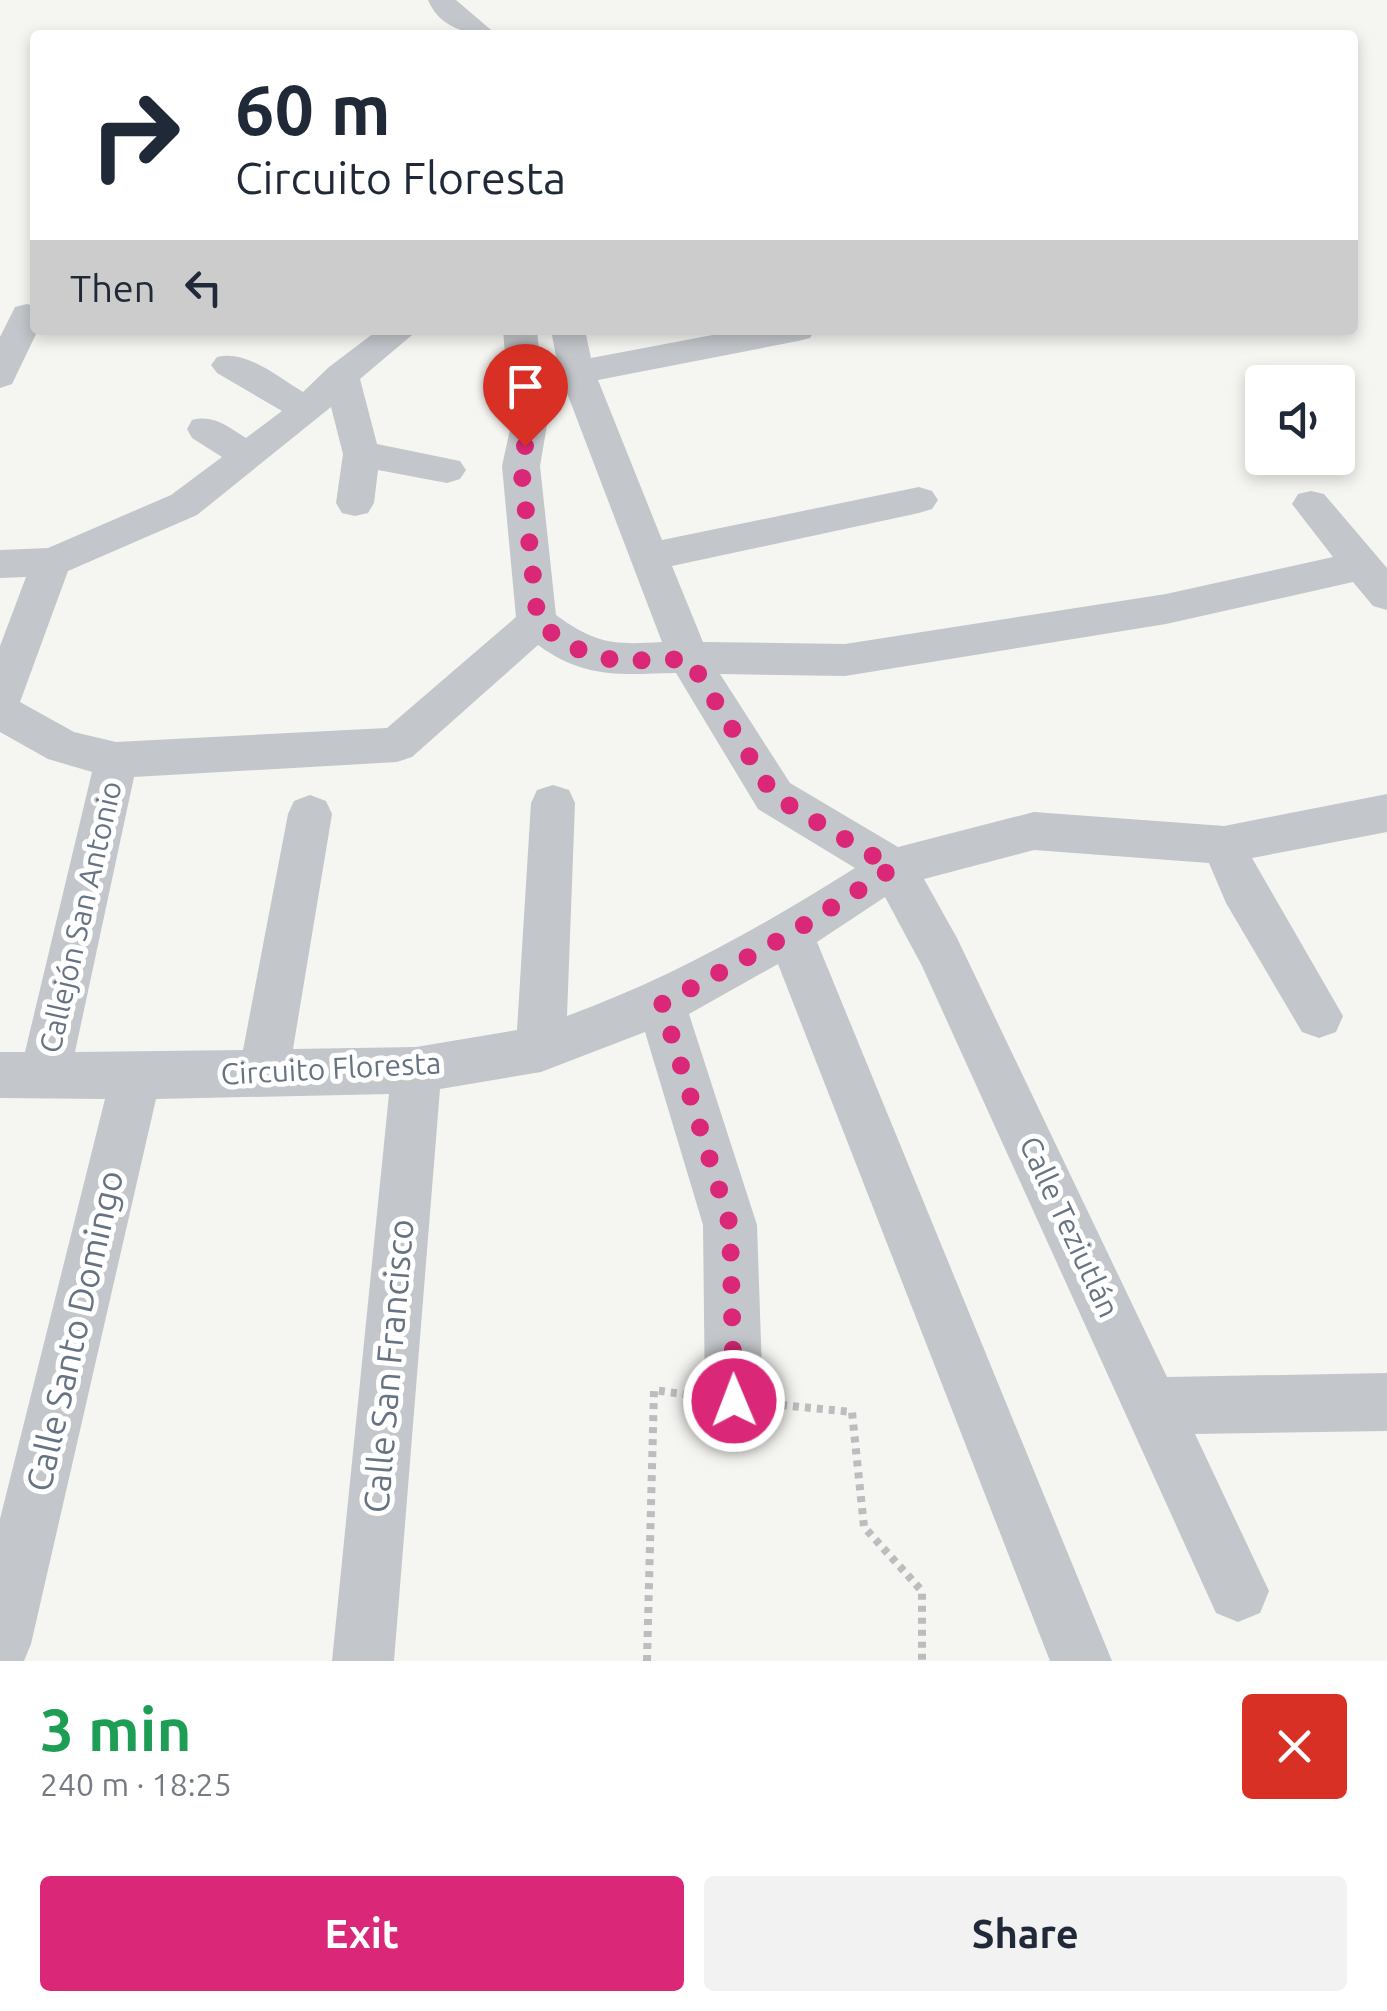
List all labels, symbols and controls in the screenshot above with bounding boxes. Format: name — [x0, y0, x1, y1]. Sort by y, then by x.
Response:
icon: right — [70, 70, 200, 200]
text: 60 m — [235, 70, 391, 148]
text: Circuito Floresta — [235, 152, 566, 203]
icon: left — [176, 260, 231, 315]
text: Then — [70, 267, 156, 309]
pin — [483, 344, 568, 447]
icon: arrive — [498, 359, 553, 414]
map controls — [1245, 365, 1355, 475]
button: sound — [1245, 365, 1355, 475]
street label: Callejón San Antonio — [32, 778, 128, 1056]
street label: Circuito Floresta — [220, 1045, 442, 1091]
street label: Calle Teziutlán — [1013, 1131, 1127, 1322]
street label: Calle Santo Domingo — [18, 1166, 130, 1495]
street label: Calle San Francisco — [355, 1217, 421, 1515]
position arrow — [682, 1349, 786, 1453]
button: close — [1242, 1694, 1347, 1799]
text: 3 min — [40, 1695, 192, 1762]
text: 240 m · 18:25 — [40, 1766, 232, 1802]
button: Exit — [40, 1876, 684, 1991]
button: Share — [704, 1876, 1347, 1991]

